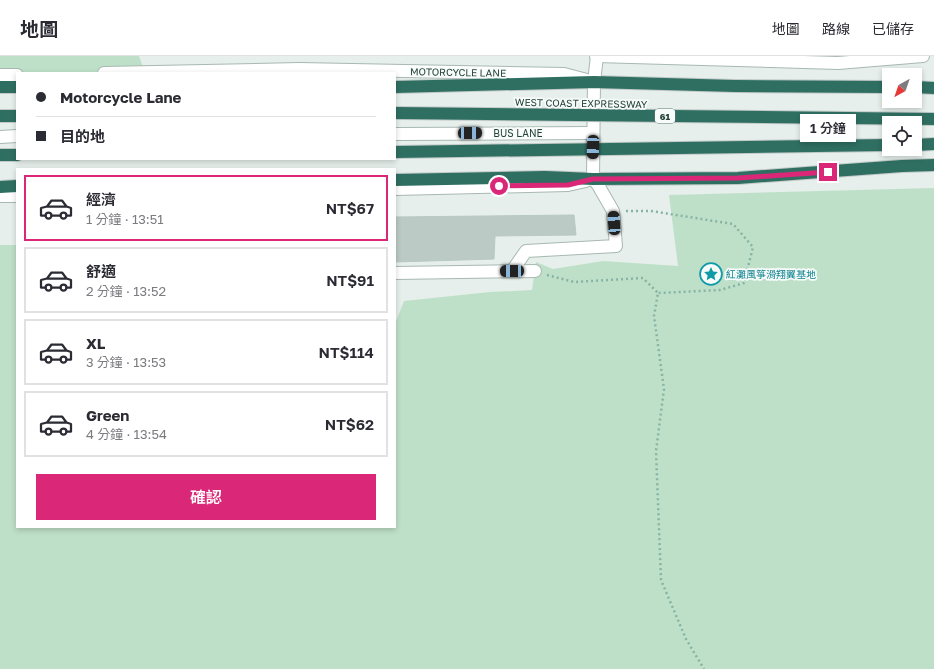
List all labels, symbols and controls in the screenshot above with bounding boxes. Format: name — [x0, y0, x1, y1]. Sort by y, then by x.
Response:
text: 地圖 — [20, 17, 58, 40]
text: 地圖 — [772, 20, 800, 37]
text: 路線 — [822, 20, 850, 37]
text: 已儲存 — [872, 20, 914, 37]
street label: MOTORCYCLE LANE — [410, 65, 506, 79]
north arrow — [882, 68, 922, 108]
map controls — [882, 68, 922, 156]
text: Motorcycle Lane — [60, 88, 181, 106]
street label: WEST COAST EXPRESSWAY — [515, 96, 648, 110]
road number: 61 — [655, 109, 675, 123]
callout: 1 分鐘 — [800, 114, 856, 142]
button: locate — [882, 116, 922, 156]
text: 1 分鐘 — [810, 120, 846, 136]
text: 目的地 — [60, 127, 105, 145]
car — [458, 127, 482, 139]
street label: BUS LANE — [493, 127, 543, 139]
car — [587, 135, 599, 159]
route end — [819, 163, 837, 181]
route start — [490, 177, 508, 195]
icon: car — [38, 190, 74, 226]
text: 經濟 — [86, 190, 116, 208]
text: NT$67 — [326, 199, 374, 217]
text: 1 分鐘 · 13:51 — [86, 211, 164, 227]
car — [607, 211, 621, 235]
place icon: 紅灘風箏滑翔翼基地 — [698, 261, 724, 287]
icon: car — [38, 262, 74, 298]
text: 舒適 — [86, 262, 116, 280]
car — [500, 265, 524, 277]
place label: 紅灘風箏滑翔翼基地 — [726, 268, 816, 280]
text: NT$91 — [326, 271, 374, 289]
text: 2 分鐘 · 13:52 — [86, 283, 166, 299]
icon: car — [38, 334, 74, 370]
text: XL — [86, 334, 105, 352]
text: NT$114 — [319, 343, 374, 361]
text: 3 分鐘 · 13:53 — [86, 354, 166, 370]
icon: car — [38, 406, 74, 442]
text: Green — [86, 406, 129, 424]
text: NT$62 — [325, 415, 374, 433]
text: 4 分鐘 · 13:54 — [86, 426, 167, 442]
button: 確認 — [36, 474, 376, 520]

